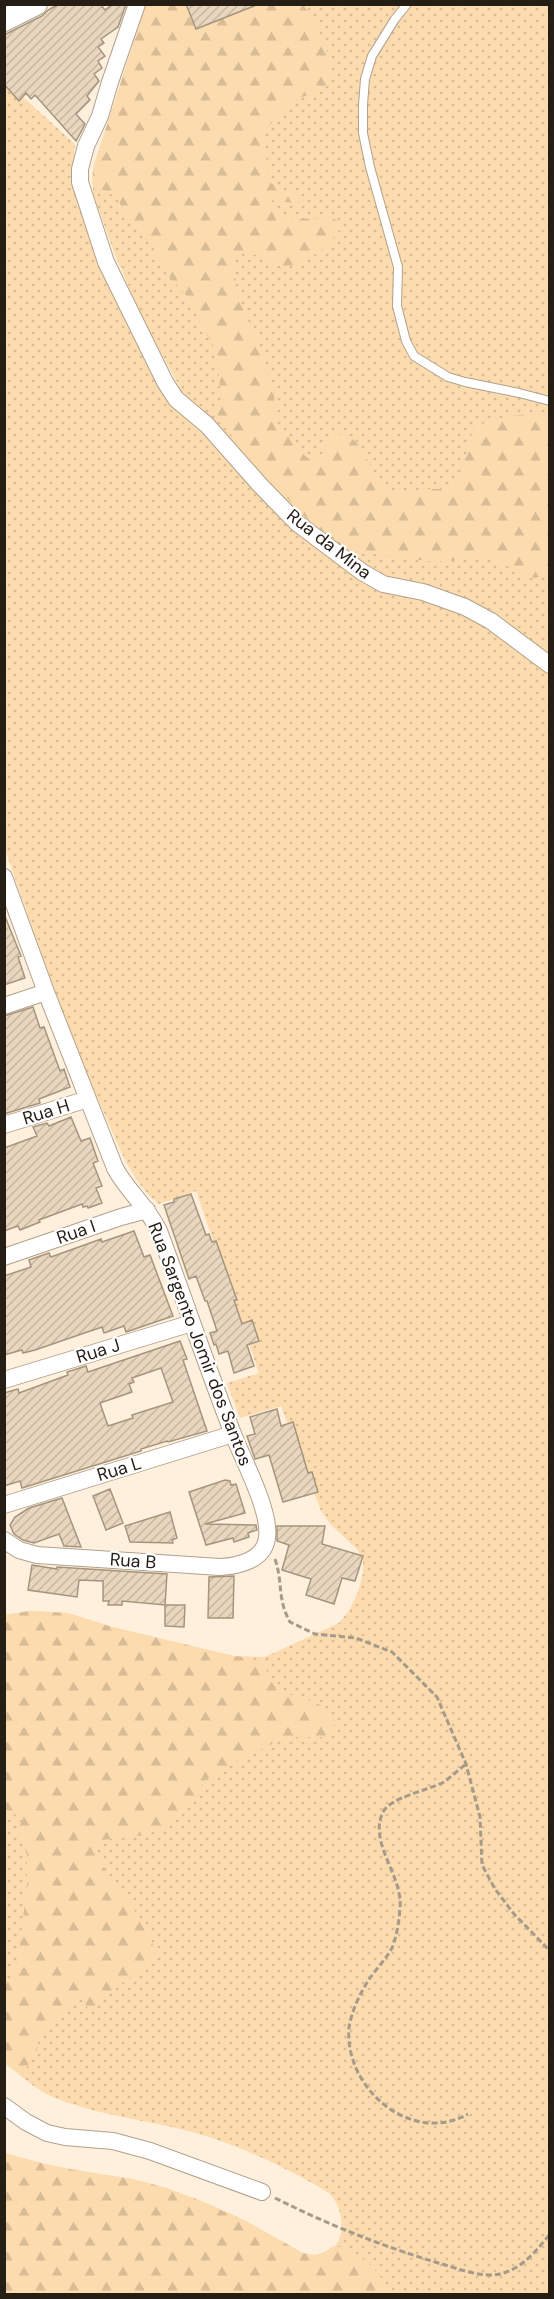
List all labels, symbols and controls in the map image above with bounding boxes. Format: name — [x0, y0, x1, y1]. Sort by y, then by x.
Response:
street label: Rua da Mina — [282, 503, 376, 585]
street label: Rua H — [20, 1094, 72, 1130]
street label: Rua I — [53, 1214, 99, 1250]
street label: Rua Sargento Jomir dos Santos — [142, 1219, 258, 1469]
street label: Rua J — [73, 1333, 123, 1369]
street label: Rua L — [94, 1451, 144, 1487]
street label: Rua B — [109, 1547, 157, 1575]

